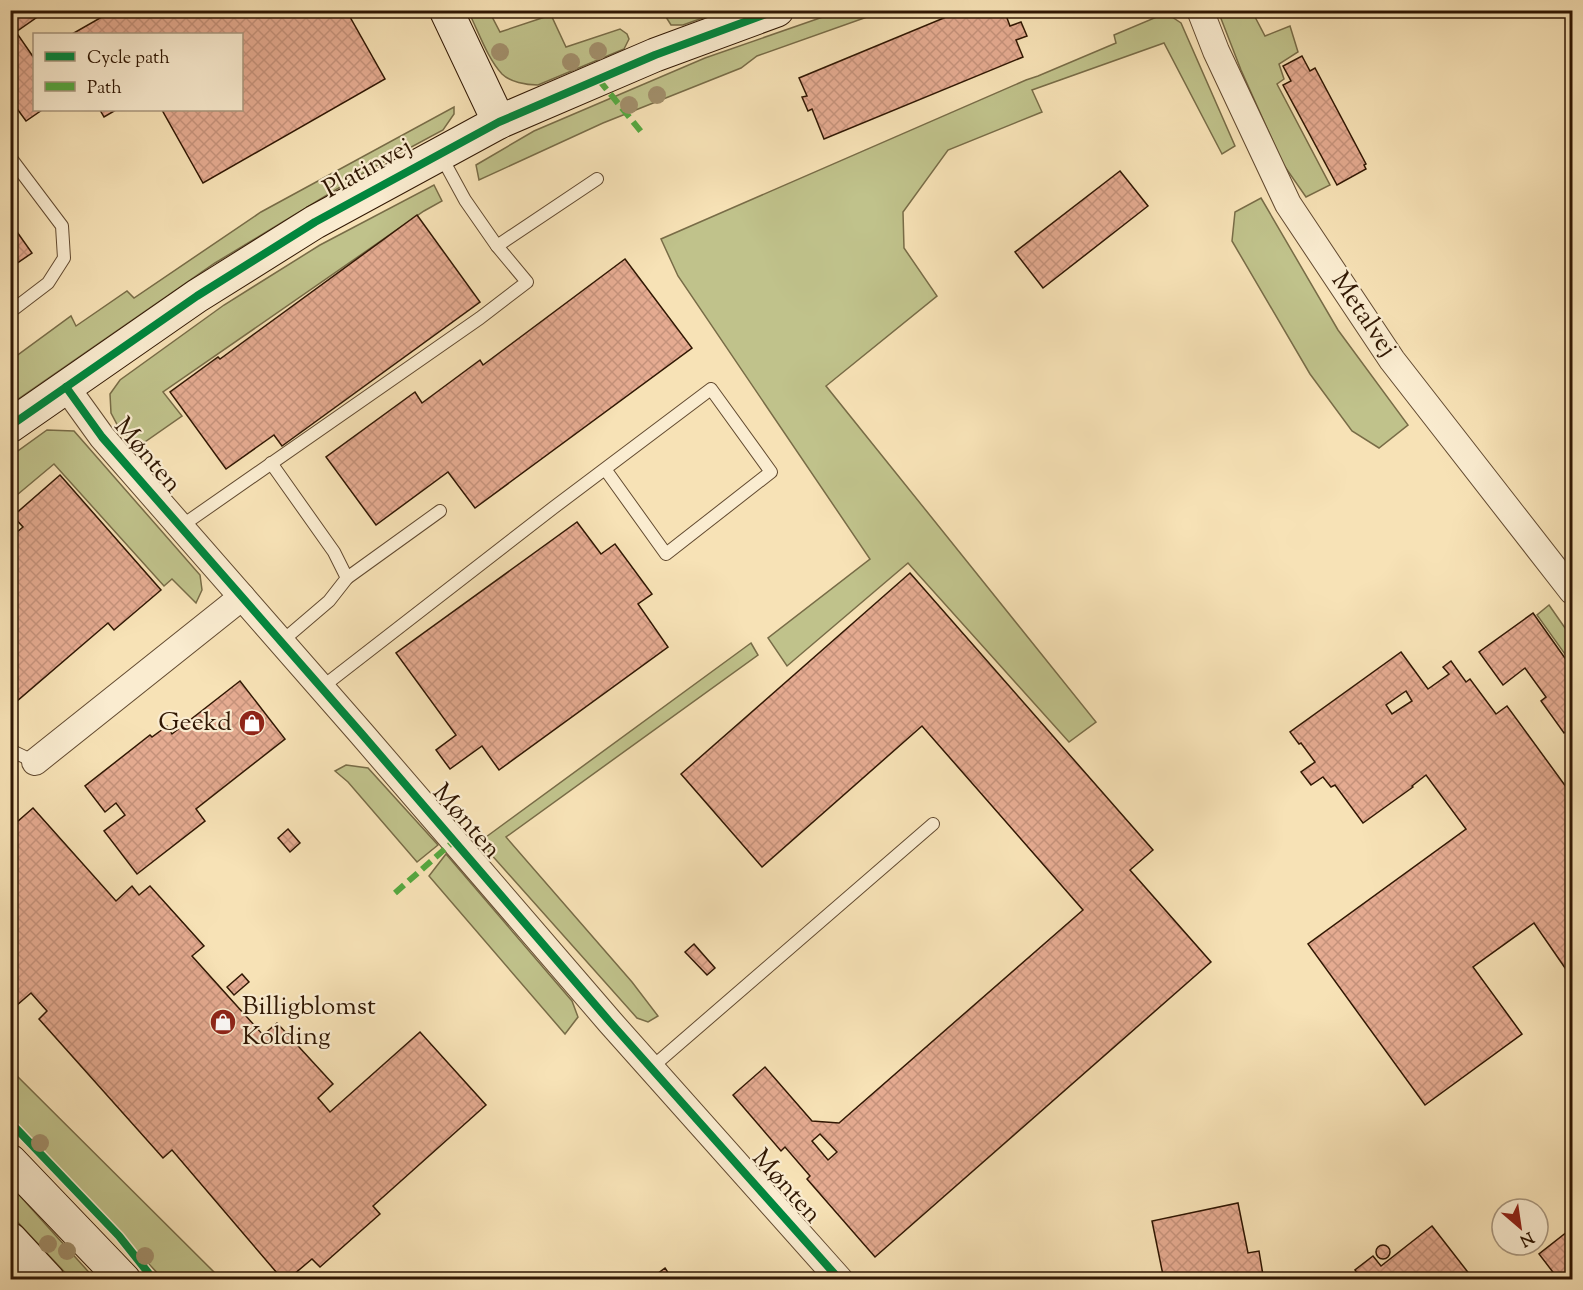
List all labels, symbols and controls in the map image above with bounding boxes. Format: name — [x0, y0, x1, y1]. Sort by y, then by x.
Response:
legend — [33, 33, 243, 111]
text: Cycle path — [87, 46, 170, 72]
text: Path — [87, 76, 122, 102]
street label: Platinvej — [317, 129, 419, 209]
street label: Metalvej — [1321, 265, 1405, 365]
street label: Mønten — [104, 410, 190, 502]
place label: Geekd — [158, 705, 232, 742]
shop icon: Geekd — [237, 708, 267, 738]
street label: Mønten — [423, 776, 509, 868]
place label: Billigblomst Kolding — [242, 989, 376, 1056]
shop icon: Billigblomst Kolding — [208, 1007, 238, 1037]
street label: Mønten — [742, 1141, 830, 1233]
north arrow — [1490, 1197, 1550, 1257]
text: N — [1515, 1225, 1537, 1251]

